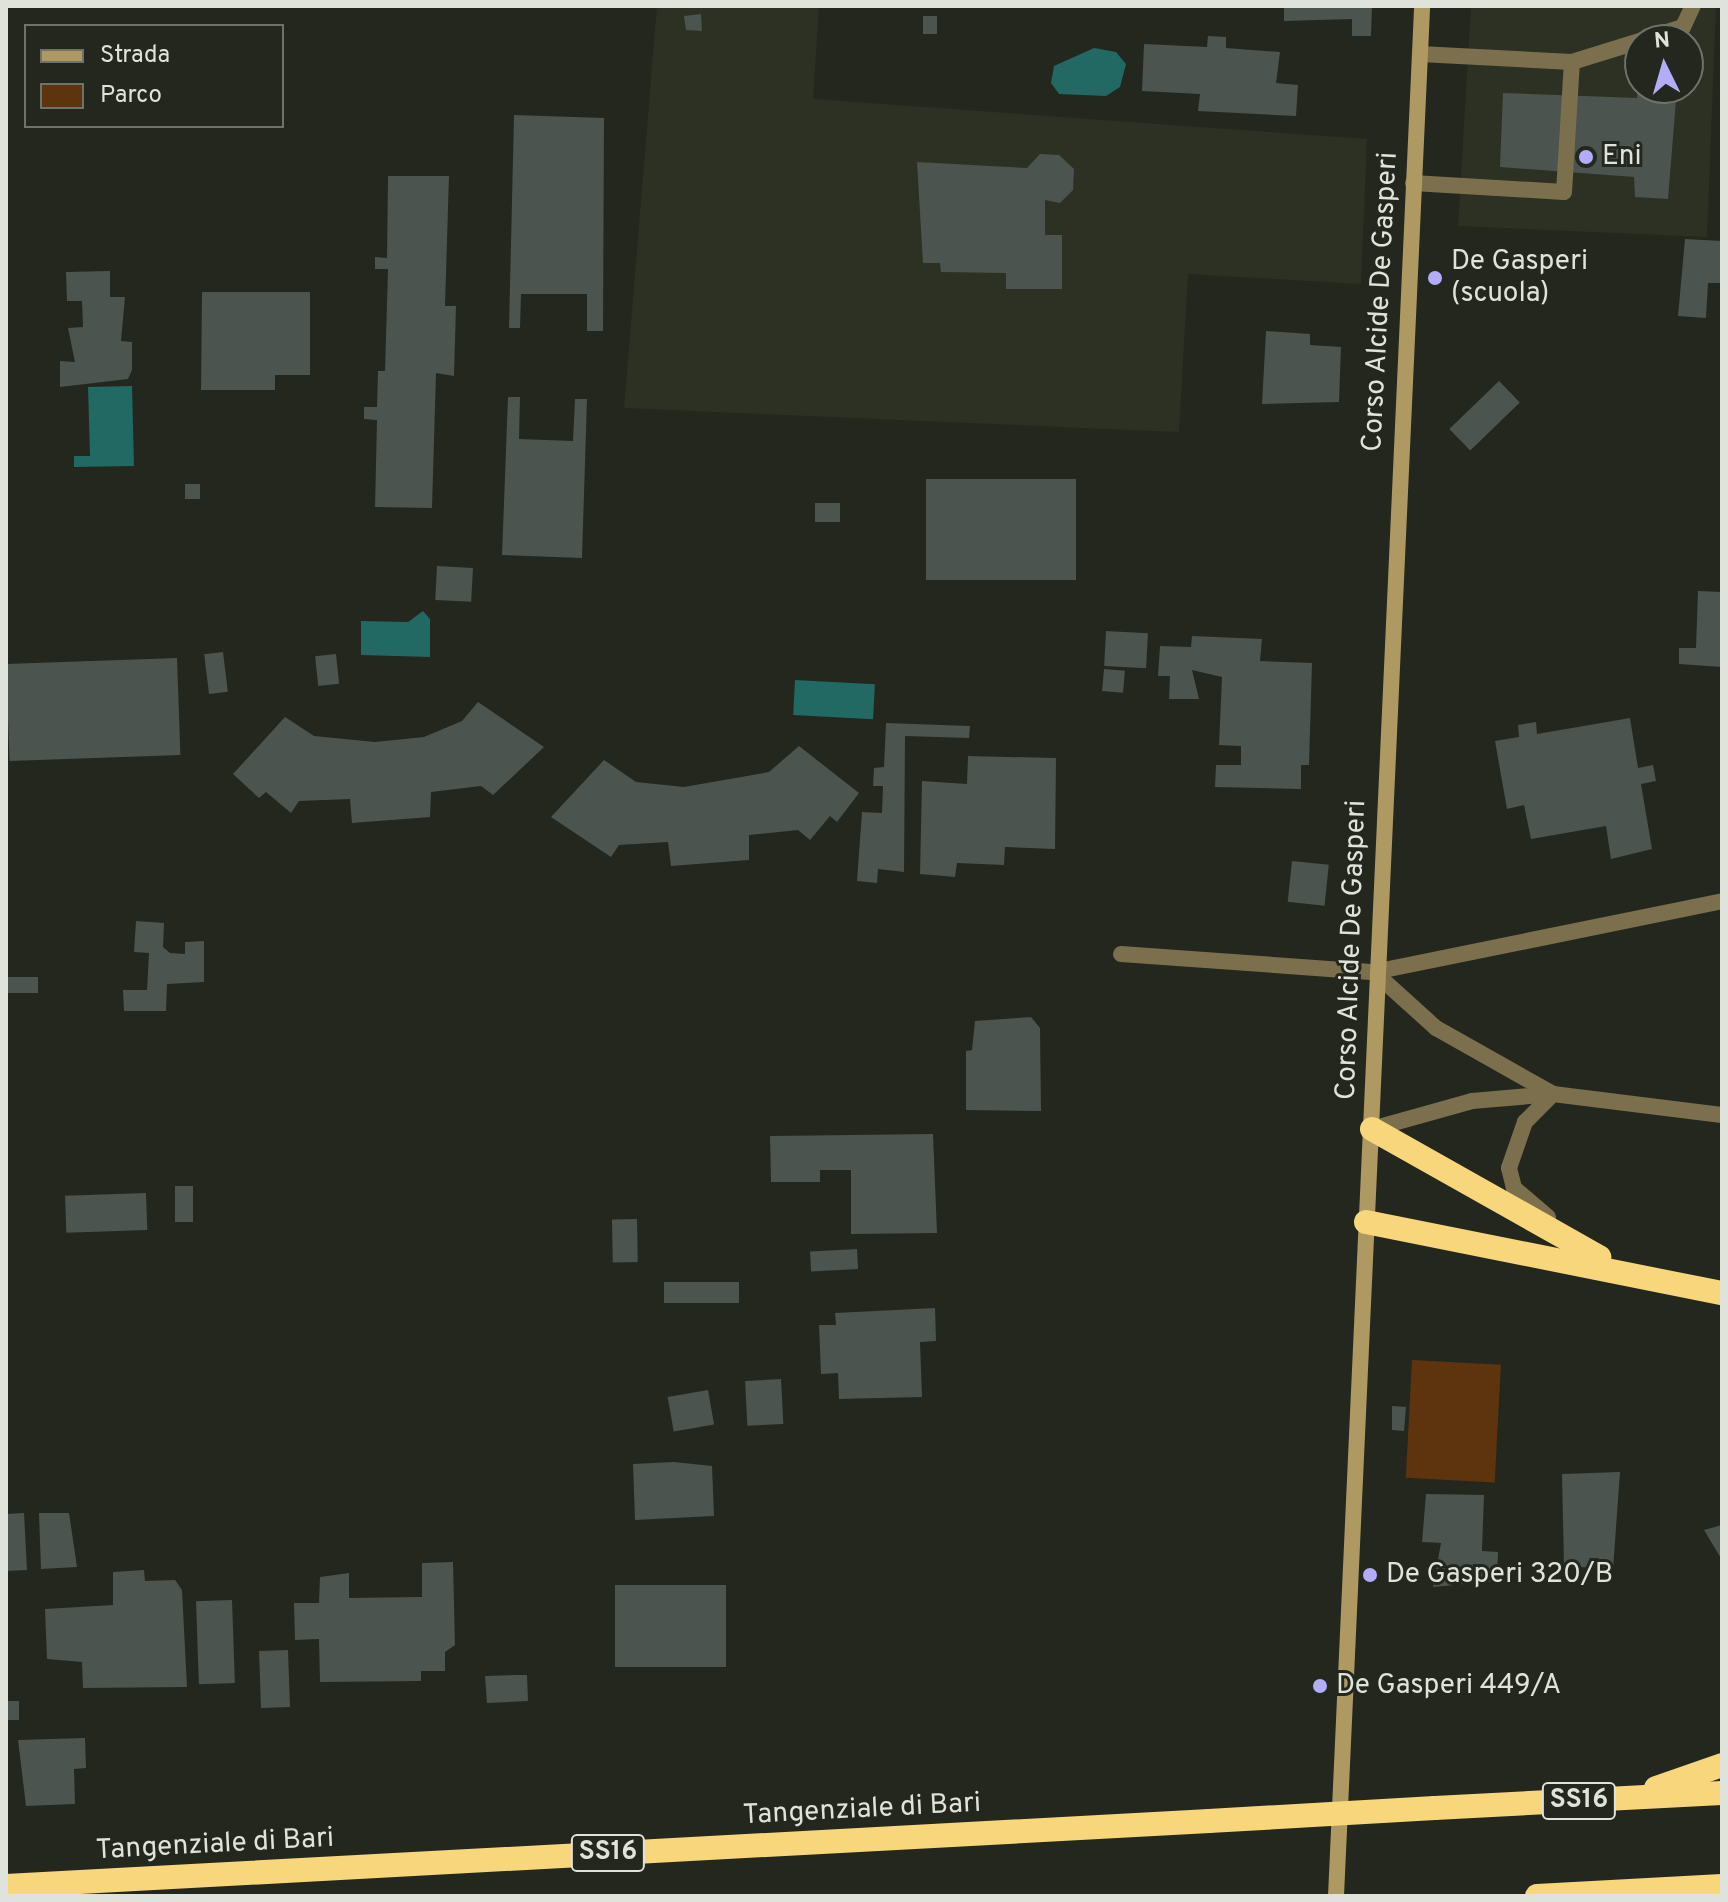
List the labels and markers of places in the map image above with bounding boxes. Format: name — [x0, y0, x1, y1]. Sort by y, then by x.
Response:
place label: Eni — [1602, 140, 1642, 174]
marker: Eni — [1577, 148, 1595, 166]
place label: De Gasperi (scuola) — [1451, 245, 1588, 311]
marker: De Gasperi (scuola) — [1426, 269, 1444, 287]
place label: De Gasperi 320/B — [1386, 1558, 1613, 1592]
marker: De Gasperi 320/B — [1361, 1566, 1379, 1584]
place label: De Gasperi 449/A — [1336, 1669, 1561, 1703]
marker: De Gasperi 449/A — [1311, 1677, 1329, 1695]

